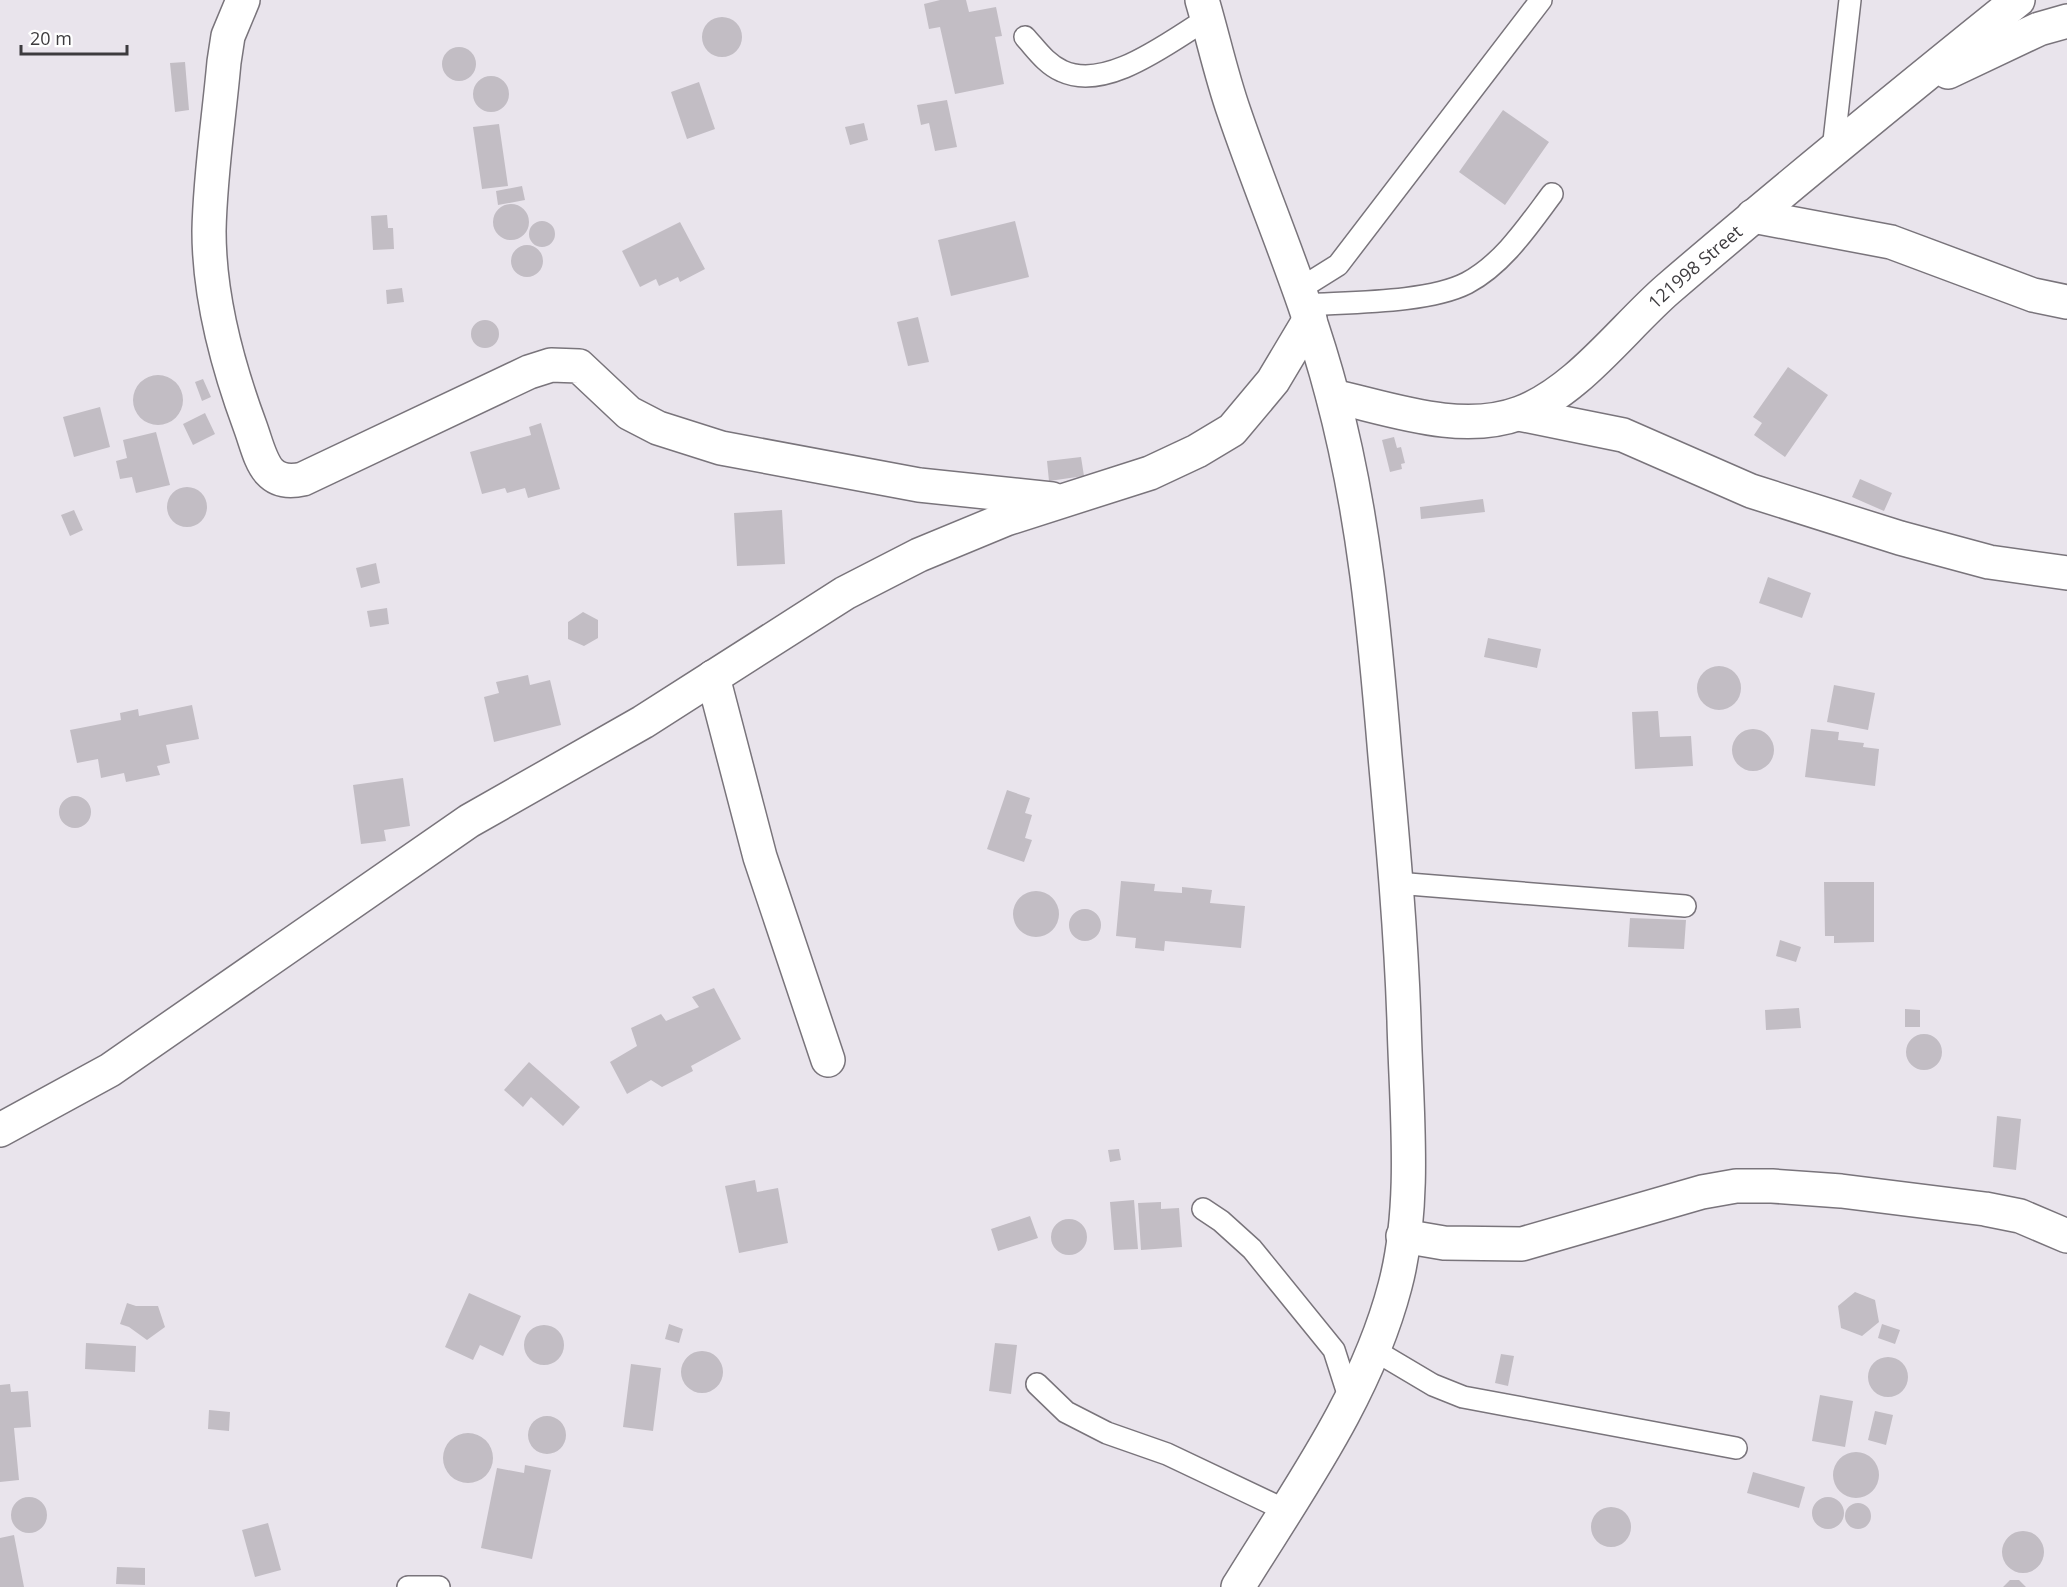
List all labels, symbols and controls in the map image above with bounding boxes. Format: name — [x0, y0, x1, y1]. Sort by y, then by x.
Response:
scale bar — [21, 18, 128, 56]
text: 20 m — [30, 26, 72, 50]
street label: 121998 Street — [1643, 219, 1747, 314]

